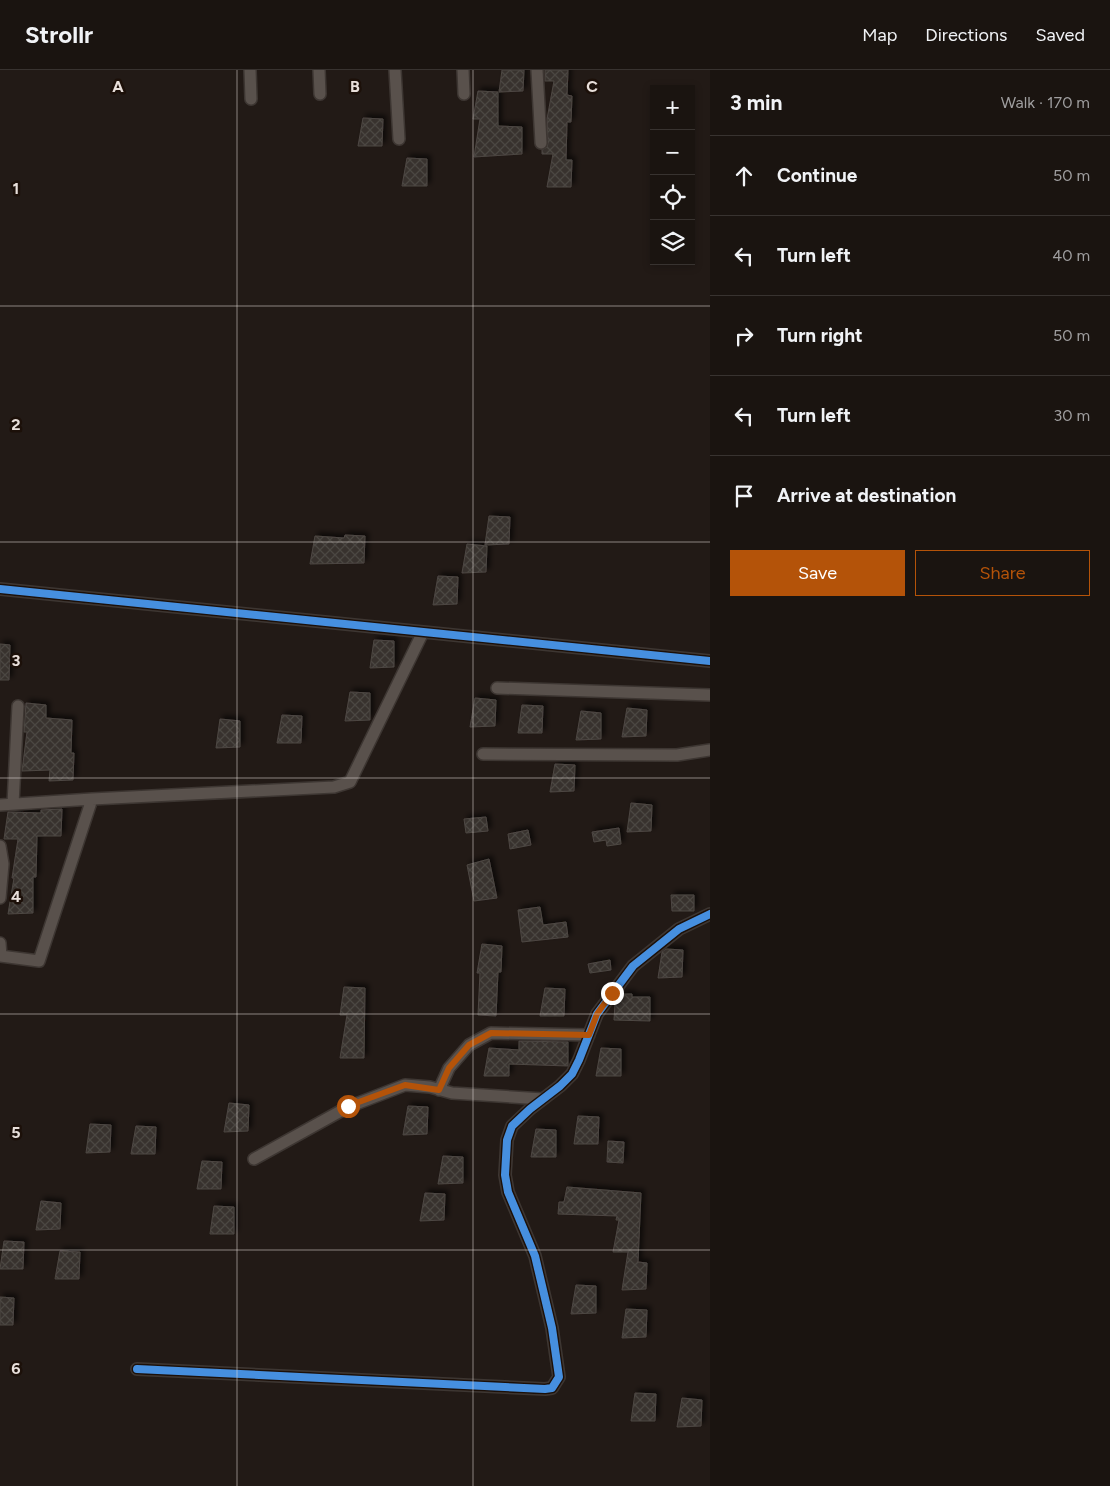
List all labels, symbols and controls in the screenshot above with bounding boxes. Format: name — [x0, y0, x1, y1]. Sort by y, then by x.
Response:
text: Strollr — [25, 20, 93, 49]
text: Map — [862, 24, 897, 46]
text: Directions — [925, 24, 1007, 46]
text: Saved — [1035, 24, 1085, 46]
text: A — [112, 77, 124, 96]
text: B — [350, 77, 360, 96]
text: C — [586, 77, 598, 96]
map controls — [650, 85, 695, 265]
button: + — [650, 85, 695, 130]
text: 3 min — [730, 90, 782, 115]
text: Walk · 170 m — [1001, 93, 1090, 112]
button: − — [650, 130, 695, 175]
icon: ahead — [730, 162, 758, 190]
text: Continue — [777, 164, 857, 187]
text: 50 m — [1053, 166, 1090, 185]
button: locate — [650, 175, 695, 220]
text: 1 — [13, 179, 19, 198]
button: layers — [650, 220, 695, 265]
icon: left — [730, 242, 758, 270]
text: Turn left — [777, 244, 851, 267]
text: 40 m — [1052, 246, 1090, 265]
icon: right — [730, 322, 758, 350]
text: Turn right — [777, 324, 863, 347]
text: 50 m — [1053, 326, 1090, 345]
icon: left — [730, 402, 758, 430]
text: Turn left — [777, 404, 851, 427]
text: 30 m — [1053, 406, 1090, 425]
text: 2 — [11, 415, 21, 434]
icon: arrive — [730, 482, 758, 510]
text: Arrive at destination — [777, 484, 956, 507]
button: Save — [730, 550, 905, 596]
button: Share — [915, 550, 1090, 596]
text: 3 — [12, 651, 21, 670]
text: 4 — [11, 887, 21, 906]
route end — [601, 982, 624, 1005]
route start — [337, 1095, 360, 1118]
text: 5 — [11, 1123, 21, 1142]
text: 6 — [11, 1359, 21, 1378]

